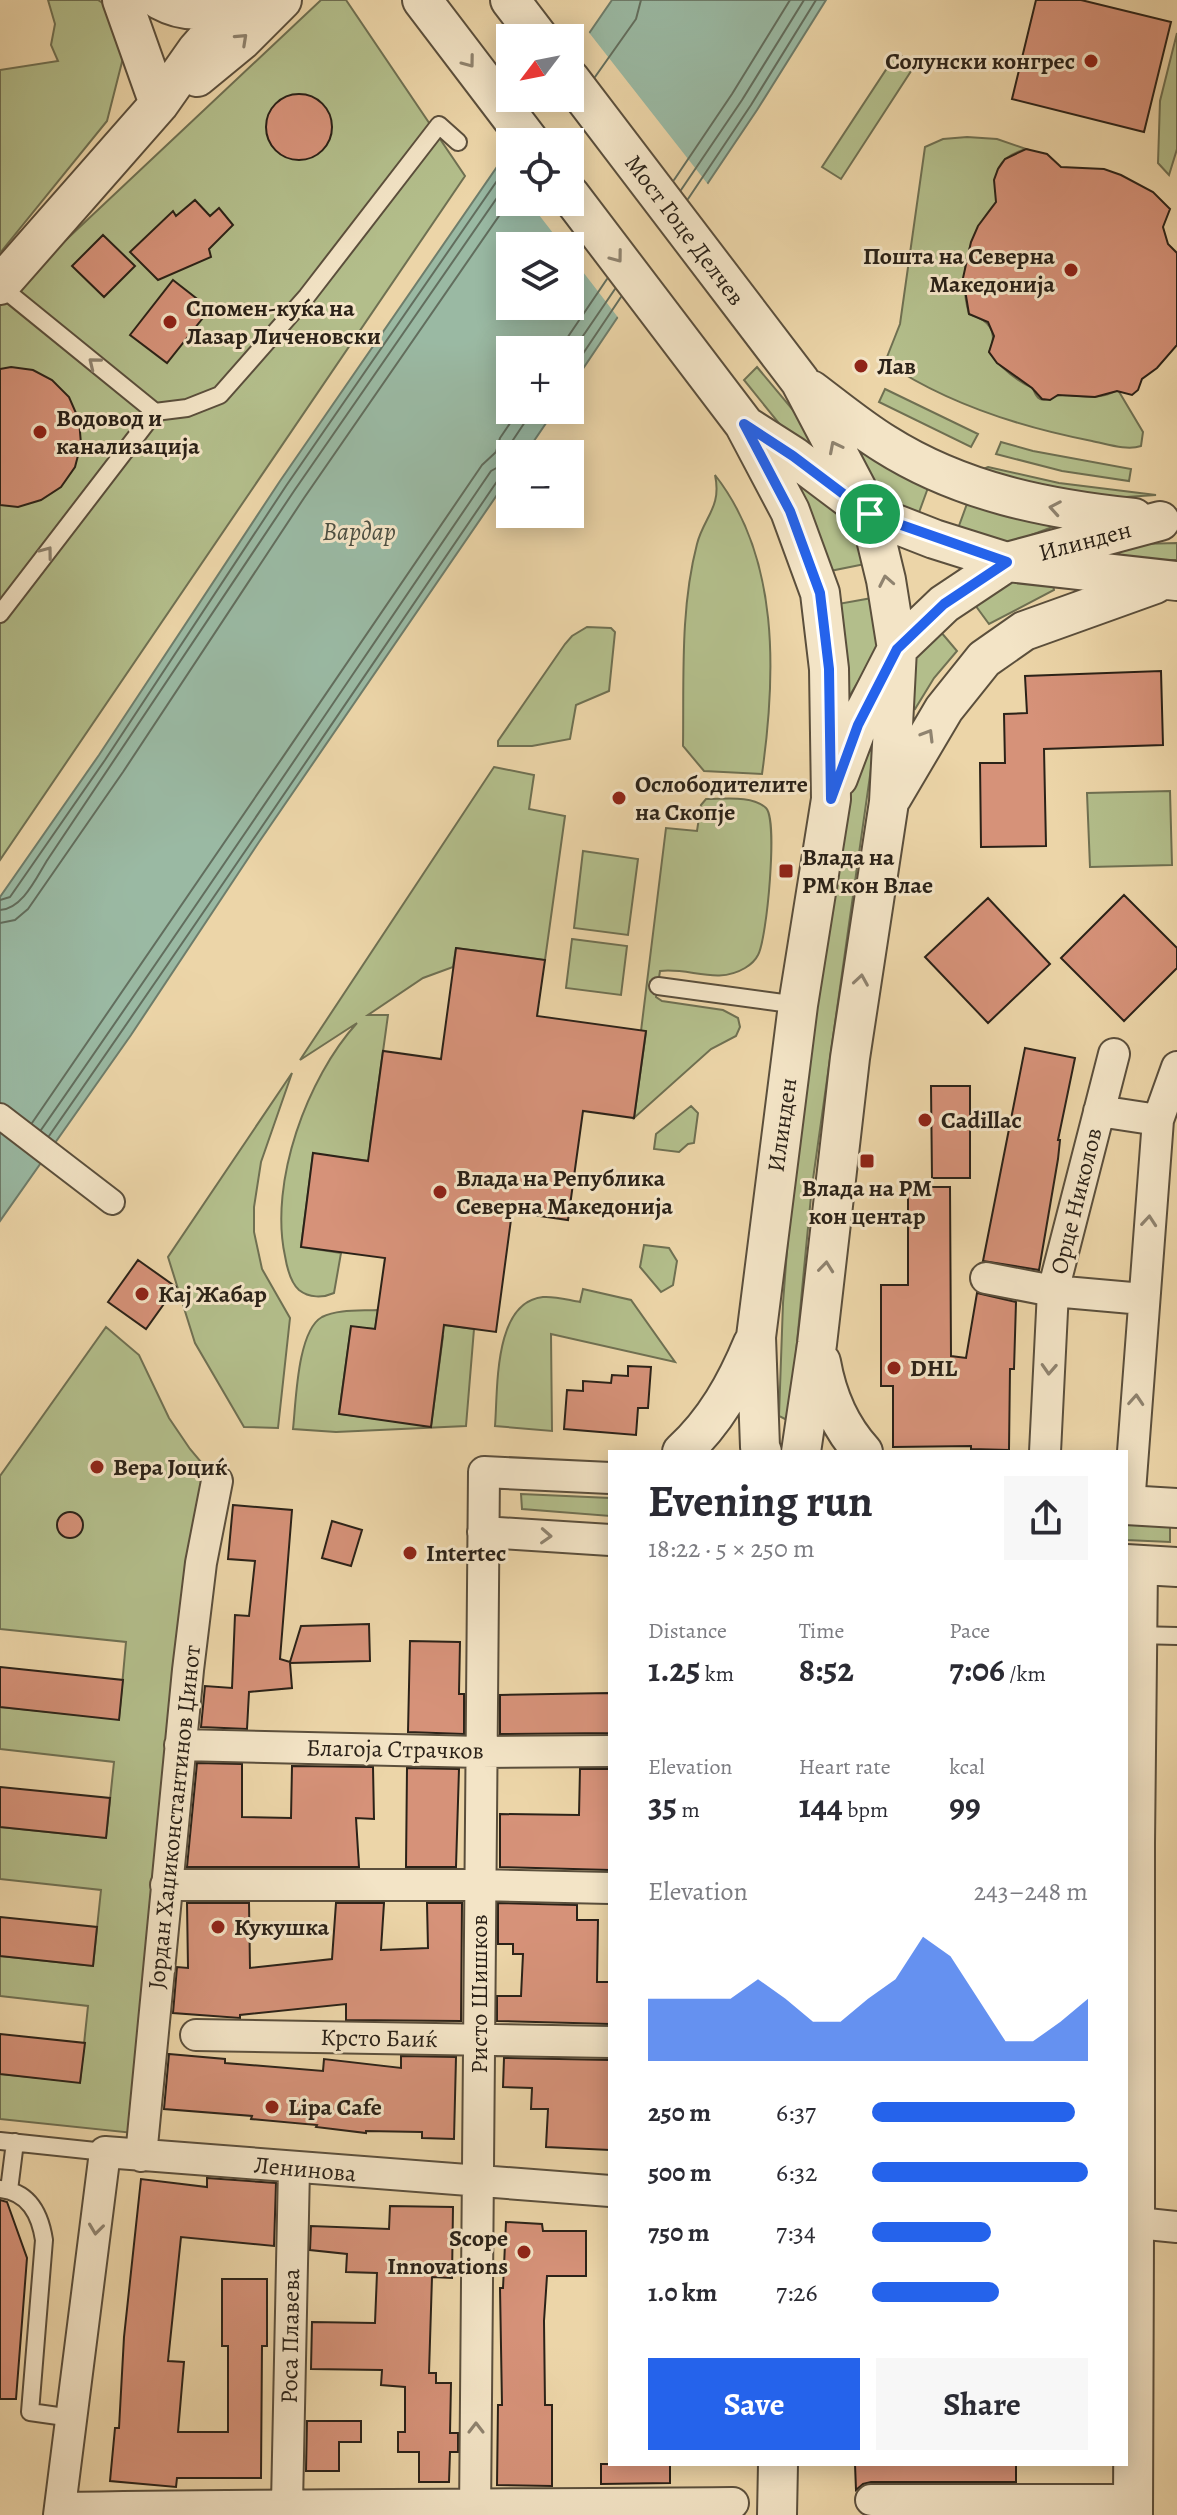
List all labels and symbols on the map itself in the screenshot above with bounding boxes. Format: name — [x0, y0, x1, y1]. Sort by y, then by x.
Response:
north arrow — [496, 24, 584, 112]
one-way arrow — [233, 35, 248, 49]
place label: Солунски конгрес — [885, 45, 1075, 77]
marker: Солунски конгрес — [1082, 52, 1100, 70]
one-way arrow — [460, 53, 474, 68]
street label: Мост Гоце Делчев — [618, 148, 752, 312]
place label: Пошта на Северна Македонија — [863, 240, 1056, 300]
one-way arrow — [608, 249, 622, 263]
marker: Пошта на Северна Македонија — [1062, 261, 1080, 279]
place label: Спомен-куќа на Лазар Личеновски — [186, 292, 381, 352]
marker: Спомен-куќа на Лазар Личеновски — [161, 313, 179, 331]
place label: Лав — [877, 350, 916, 382]
marker: Лав — [852, 357, 870, 375]
one-way arrow — [89, 358, 104, 373]
place label: Водовод и канализација — [56, 402, 200, 462]
marker: Водовод и канализација — [31, 423, 49, 441]
one-way arrow — [829, 441, 844, 456]
pin — [836, 480, 904, 548]
one-way arrow — [1048, 500, 1062, 517]
street label: Илинден — [1035, 513, 1135, 569]
water label: Вардар — [322, 514, 396, 549]
one-way arrow — [38, 546, 52, 561]
one-way arrow — [878, 575, 895, 588]
one-way arrow — [919, 729, 934, 744]
place label: Ослободителите на Скопје — [635, 768, 808, 828]
marker: Ослободителите на Скопје — [610, 789, 628, 807]
place label: Влада на РМ кон Влае — [802, 841, 933, 901]
marker: Влада на РМ кон Влае — [777, 862, 795, 880]
one-way arrow — [852, 974, 869, 987]
street label: Илинден — [760, 1076, 804, 1174]
place label: Cadillac — [941, 1104, 1022, 1136]
marker: Cadillac — [916, 1111, 934, 1129]
street label: Орце Николов — [1042, 1124, 1110, 1278]
marker: Влада на РМ кон центар — [858, 1152, 876, 1170]
place label: Влада на Република Северна Македонија — [456, 1162, 673, 1222]
place label: Влада на РМ кон центар — [802, 1172, 932, 1232]
marker: Влада на Република Северна Македонија — [431, 1183, 449, 1201]
one-way arrow — [1140, 1214, 1157, 1227]
one-way arrow — [818, 1260, 835, 1273]
place label: Кај Жабар — [158, 1278, 267, 1310]
marker: Кај Жабар — [133, 1285, 151, 1303]
place label: DHL — [910, 1352, 958, 1384]
marker: DHL — [885, 1359, 903, 1377]
one-way arrow — [1040, 1363, 1057, 1376]
one-way arrow — [1127, 1393, 1144, 1406]
place label: Вера Јоциќ — [113, 1451, 228, 1483]
marker: Вера Јоциќ — [88, 1458, 106, 1476]
one-way arrow — [540, 1527, 553, 1544]
place label: Intertec — [426, 1537, 506, 1569]
marker: Intertec — [401, 1544, 419, 1562]
street label: Јордан Хаџиконстантинов Џинот — [140, 1643, 208, 1991]
street label: Благоја Страчков — [306, 1731, 484, 1767]
place label: Кукушка — [234, 1911, 330, 1943]
street label: Ристо Шишков — [463, 1914, 495, 2074]
marker: Кукушка — [209, 1918, 227, 1936]
street label: Крсто Баиќ — [320, 2021, 438, 2055]
place label: Lipa Cafe — [288, 2091, 382, 2123]
marker: Lipa Cafe — [263, 2098, 281, 2116]
street label: Ленинова — [252, 2149, 358, 2189]
place label: Scope Innovations — [387, 2222, 508, 2282]
one-way arrow — [87, 2223, 104, 2236]
marker: Scope Innovations — [515, 2243, 533, 2261]
street label: Роса Плавева — [273, 2268, 307, 2404]
one-way arrow — [467, 2421, 485, 2434]

